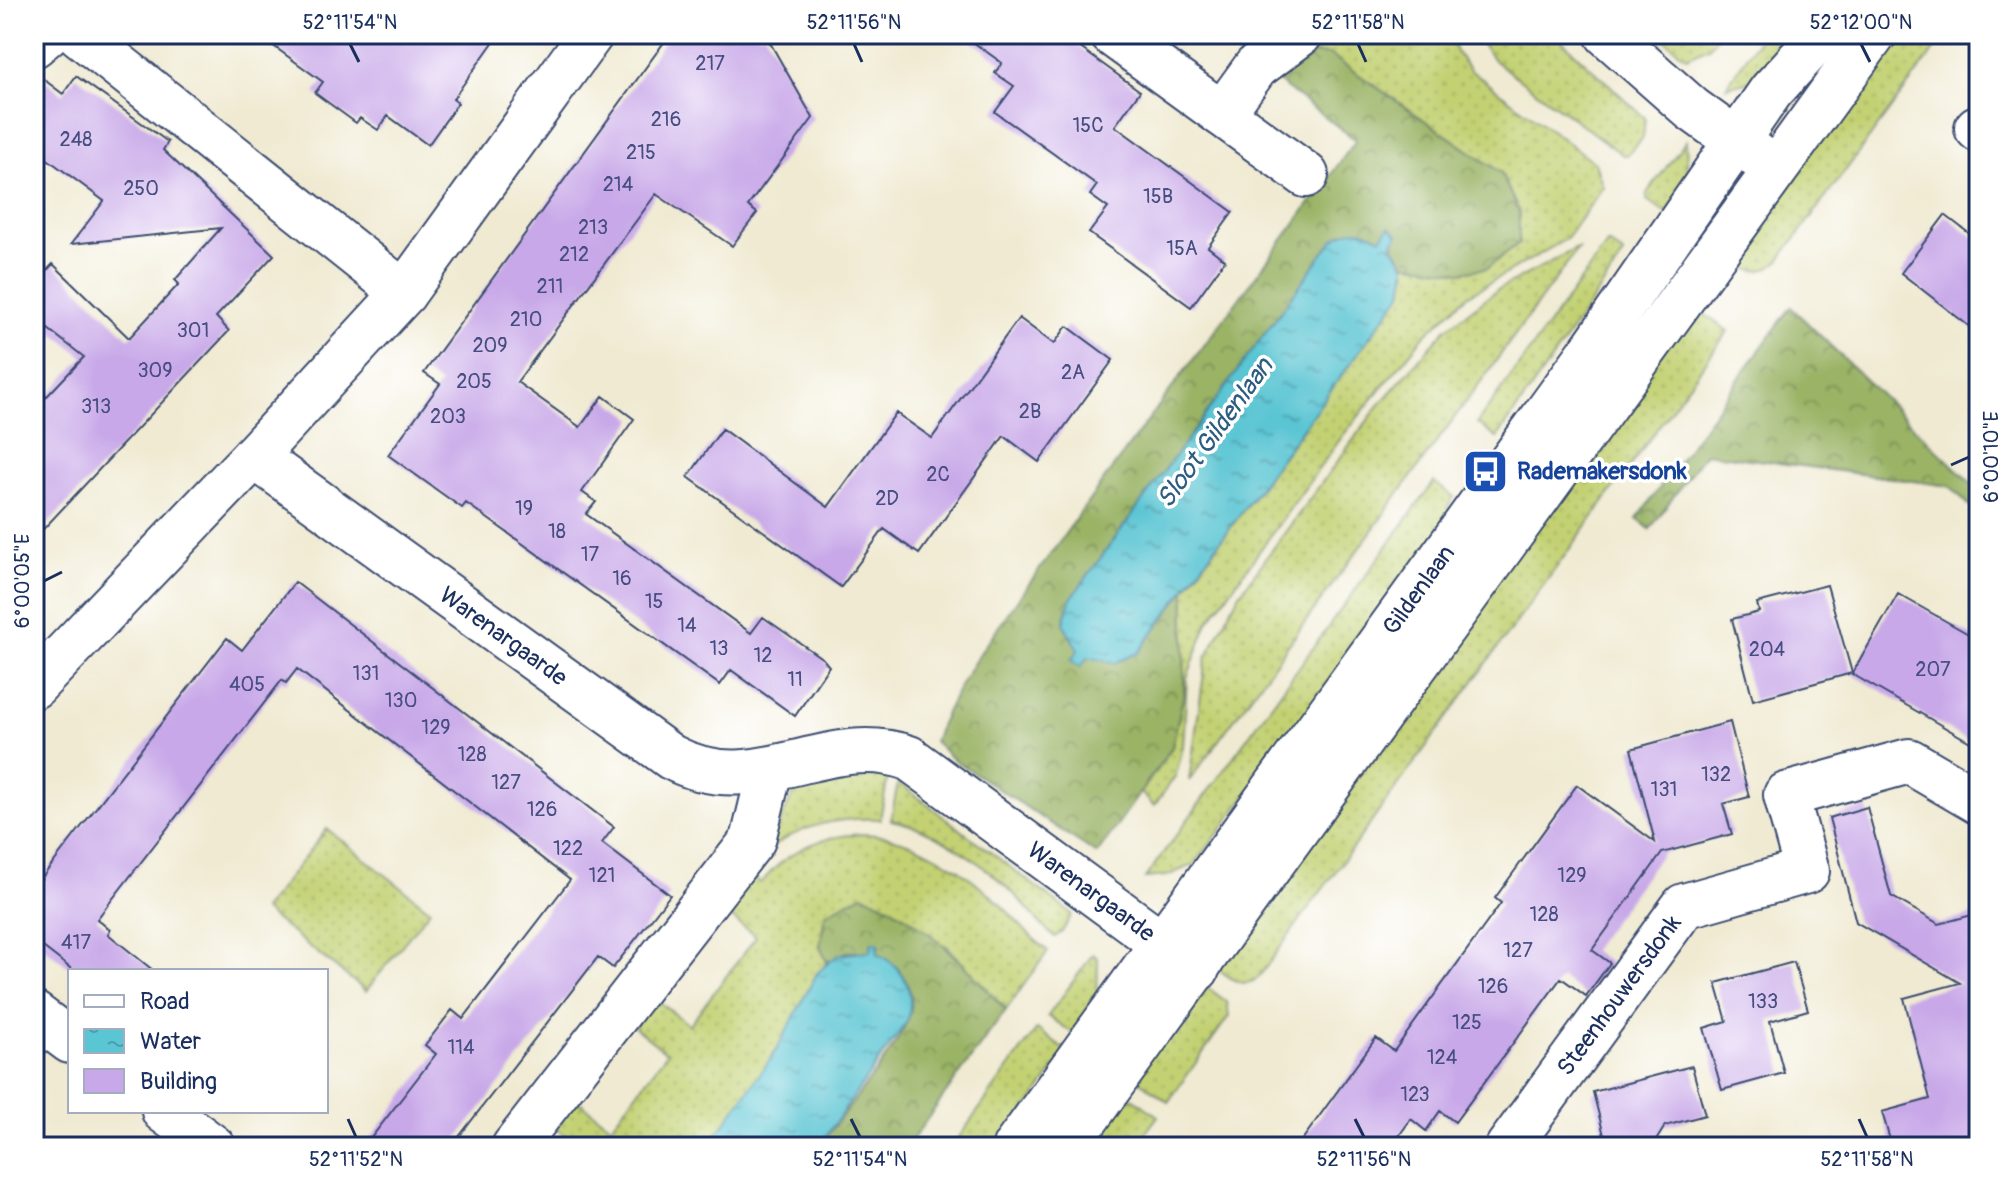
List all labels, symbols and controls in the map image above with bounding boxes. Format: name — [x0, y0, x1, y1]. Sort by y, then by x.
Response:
text: 52°11'54"N — [303, 10, 397, 35]
text: 52°11'56"N — [807, 10, 901, 35]
text: 52°11'58"N — [1312, 10, 1404, 35]
text: 52°12'00"N — [1810, 10, 1912, 35]
house number: 217 — [695, 51, 725, 76]
house number: 216 — [651, 107, 681, 132]
house number: 15C — [1073, 113, 1104, 138]
house number: 248 — [60, 127, 92, 152]
house number: 215 — [626, 140, 656, 165]
house number: 214 — [603, 172, 634, 197]
house number: 250 — [123, 176, 159, 201]
house number: 15B — [1143, 184, 1173, 209]
house number: 213 — [578, 215, 608, 240]
house number: 15A — [1166, 236, 1198, 261]
house number: 212 — [559, 242, 589, 267]
house number: 211 — [537, 274, 563, 299]
house number: 210 — [510, 307, 542, 332]
house number: 301 — [177, 318, 209, 343]
house number: 209 — [472, 333, 508, 358]
water label: Sloot Gildenlaan — [1150, 351, 1281, 514]
house number: 309 — [137, 358, 173, 383]
house number: 2A — [1061, 360, 1085, 385]
house number: 205 — [456, 369, 492, 394]
house number: 313 — [81, 394, 111, 419]
house number: 2B — [1019, 399, 1041, 424]
house number: 203 — [430, 404, 466, 429]
text: 6°00'10"E — [1979, 411, 2004, 503]
bus stop icon: Rademakersdonk — [1462, 447, 1510, 495]
place label: Rademakersdonk — [1517, 457, 1688, 486]
house number: 2C — [926, 462, 950, 487]
house number: 2D — [875, 486, 899, 511]
house number: 19 — [515, 496, 533, 521]
house number: 18 — [548, 519, 566, 544]
text: 6°00'05"E — [10, 534, 35, 628]
street label: Gildenlaan — [1376, 539, 1461, 640]
house number: 17 — [581, 542, 600, 567]
house number: 16 — [612, 566, 632, 591]
street label: Warenargaarde — [434, 580, 573, 692]
house number: 15 — [645, 589, 663, 614]
house number: 14 — [677, 613, 697, 638]
house number: 13 — [710, 636, 728, 661]
house number: 204 — [1749, 637, 1786, 662]
house number: 12 — [754, 643, 773, 668]
house number: 207 — [1915, 657, 1951, 682]
house number: 131 — [353, 661, 379, 686]
house number: 11 — [787, 667, 803, 692]
house number: 405 — [229, 672, 265, 697]
house number: 130 — [385, 688, 417, 713]
house number: 129 — [421, 715, 451, 740]
house number: 128 — [457, 742, 487, 767]
house number: 132 — [1701, 762, 1731, 787]
house number: 127 — [491, 770, 521, 795]
house number: 131 — [1651, 777, 1677, 802]
house number: 126 — [527, 797, 557, 822]
street label: Warenargaarde — [1022, 835, 1161, 948]
house number: 122 — [553, 836, 583, 861]
house number: 121 — [589, 863, 615, 888]
house number: 129 — [1557, 863, 1587, 888]
house number: 128 — [1529, 902, 1559, 927]
street label: Steenhouwersdonk — [1551, 909, 1687, 1081]
house number: 417 — [61, 930, 91, 955]
house number: 127 — [1503, 938, 1533, 963]
legend — [68, 969, 328, 1113]
house number: 126 — [1478, 974, 1508, 999]
text: Road — [140, 987, 190, 1016]
house number: 133 — [1748, 989, 1778, 1014]
house number: 125 — [1452, 1010, 1482, 1035]
text: Water — [140, 1027, 201, 1056]
house number: 114 — [447, 1035, 475, 1060]
house number: 124 — [1427, 1045, 1458, 1070]
text: Building — [140, 1067, 217, 1096]
house number: 123 — [1400, 1082, 1430, 1107]
text: 52°11'52"N — [309, 1147, 403, 1172]
text: 52°11'54"N — [813, 1147, 907, 1172]
text: 52°11'56"N — [1317, 1147, 1411, 1172]
text: 52°11'58"N — [1821, 1147, 1913, 1172]

